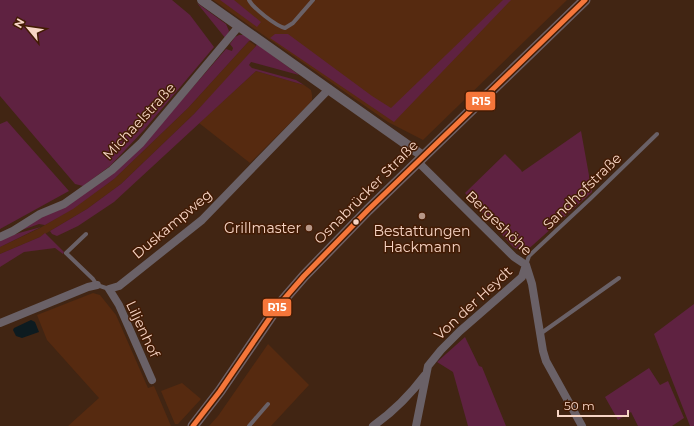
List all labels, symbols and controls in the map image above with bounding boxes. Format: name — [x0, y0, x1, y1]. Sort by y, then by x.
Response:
north arrow — [8, 8, 48, 48]
text: N — [11, 16, 28, 30]
street label: Michaelstraße — [99, 79, 179, 163]
line badge: R15 — [465, 91, 496, 111]
text: R15 — [472, 94, 491, 108]
street label: Osnabrücker Straße — [310, 136, 422, 248]
street label: Sandhofstraße — [539, 149, 625, 233]
street label: Duskampweg — [128, 185, 216, 263]
street label: Bergeshöhe — [462, 187, 536, 259]
marker: Bestattungen Hackmann — [417, 211, 427, 221]
unlabelled marker — [351, 217, 361, 227]
place label: Grillmaster — [224, 219, 301, 237]
place label: Bestattungen Hackmann — [373, 222, 471, 256]
marker: Grillmaster — [304, 223, 314, 233]
street label: Von der Heydt — [430, 262, 516, 344]
street label: Liljenhof — [122, 298, 164, 361]
line badge: R15 — [262, 298, 292, 317]
text: R15 — [268, 300, 287, 314]
scale bar — [558, 392, 628, 418]
text: 50 m — [564, 398, 595, 413]

